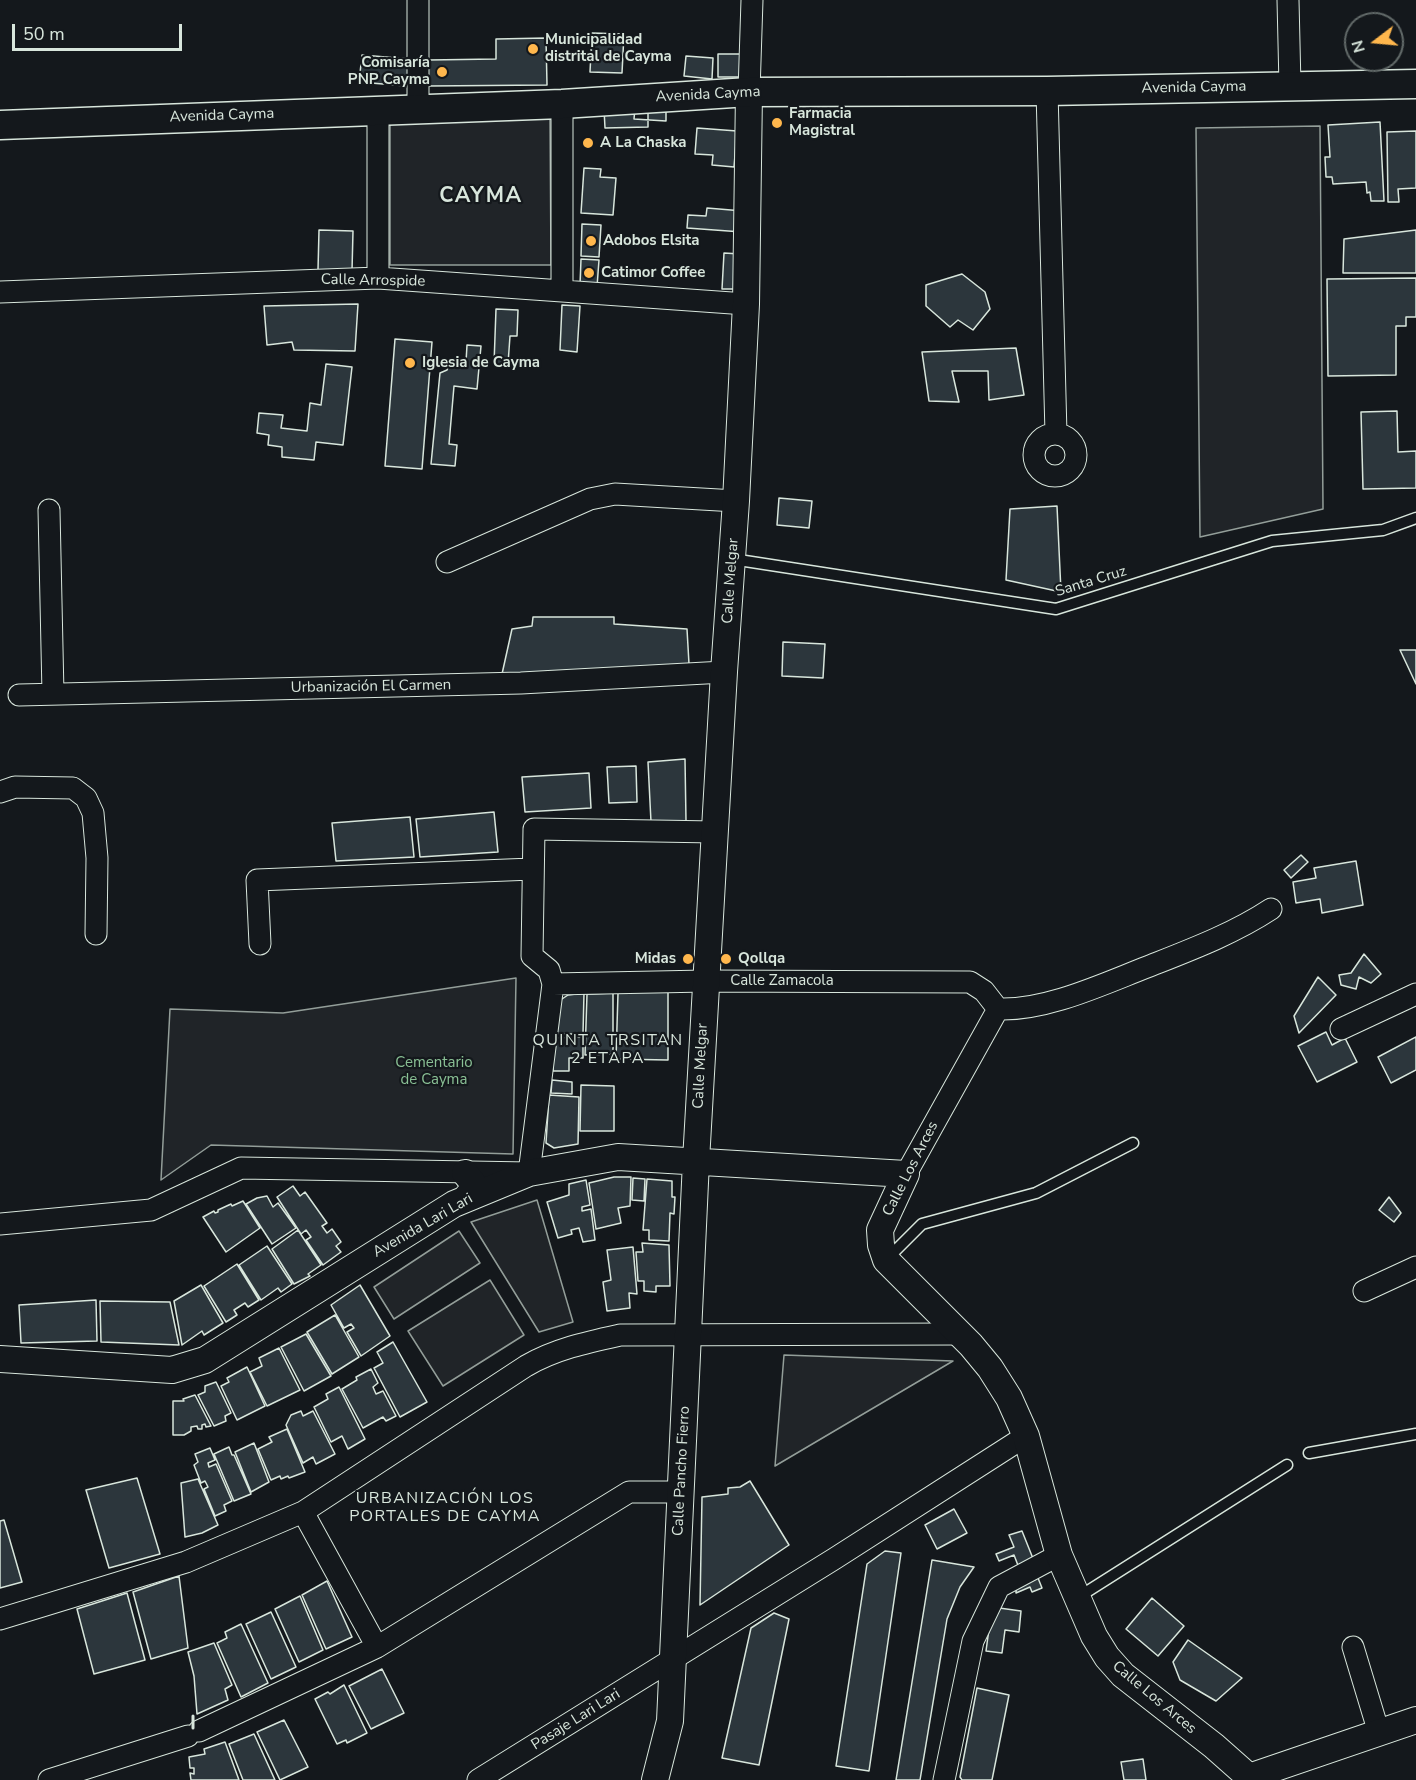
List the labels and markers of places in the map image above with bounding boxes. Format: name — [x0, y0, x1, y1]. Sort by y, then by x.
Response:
place label: Municipalidad distrital de Cayma — [545, 31, 672, 66]
marker: Municipalidad distrital de Cayma — [526, 42, 540, 56]
place label: Comisaría PNP Cayma — [348, 54, 430, 89]
marker: Comisaría PNP Cayma — [435, 65, 449, 79]
place label: Farmacia Magistral — [789, 105, 855, 140]
marker: Farmacia Magistral — [770, 116, 784, 130]
place label: A La Chaska — [600, 134, 687, 152]
marker: A La Chaska — [581, 136, 595, 150]
place label: Adobos Elsita — [603, 232, 700, 250]
marker: Adobos Elsita — [584, 234, 598, 248]
place label: Catimor Coffee — [601, 264, 705, 282]
marker: Catimor Coffee — [582, 266, 596, 280]
place label: Iglesia de Cayma — [422, 354, 540, 372]
marker: Iglesia de Cayma — [403, 356, 417, 370]
place label: Midas — [635, 950, 676, 968]
place label: Qollqa — [738, 950, 785, 968]
marker: Midas — [681, 952, 695, 966]
marker: Qollqa — [719, 952, 733, 966]

